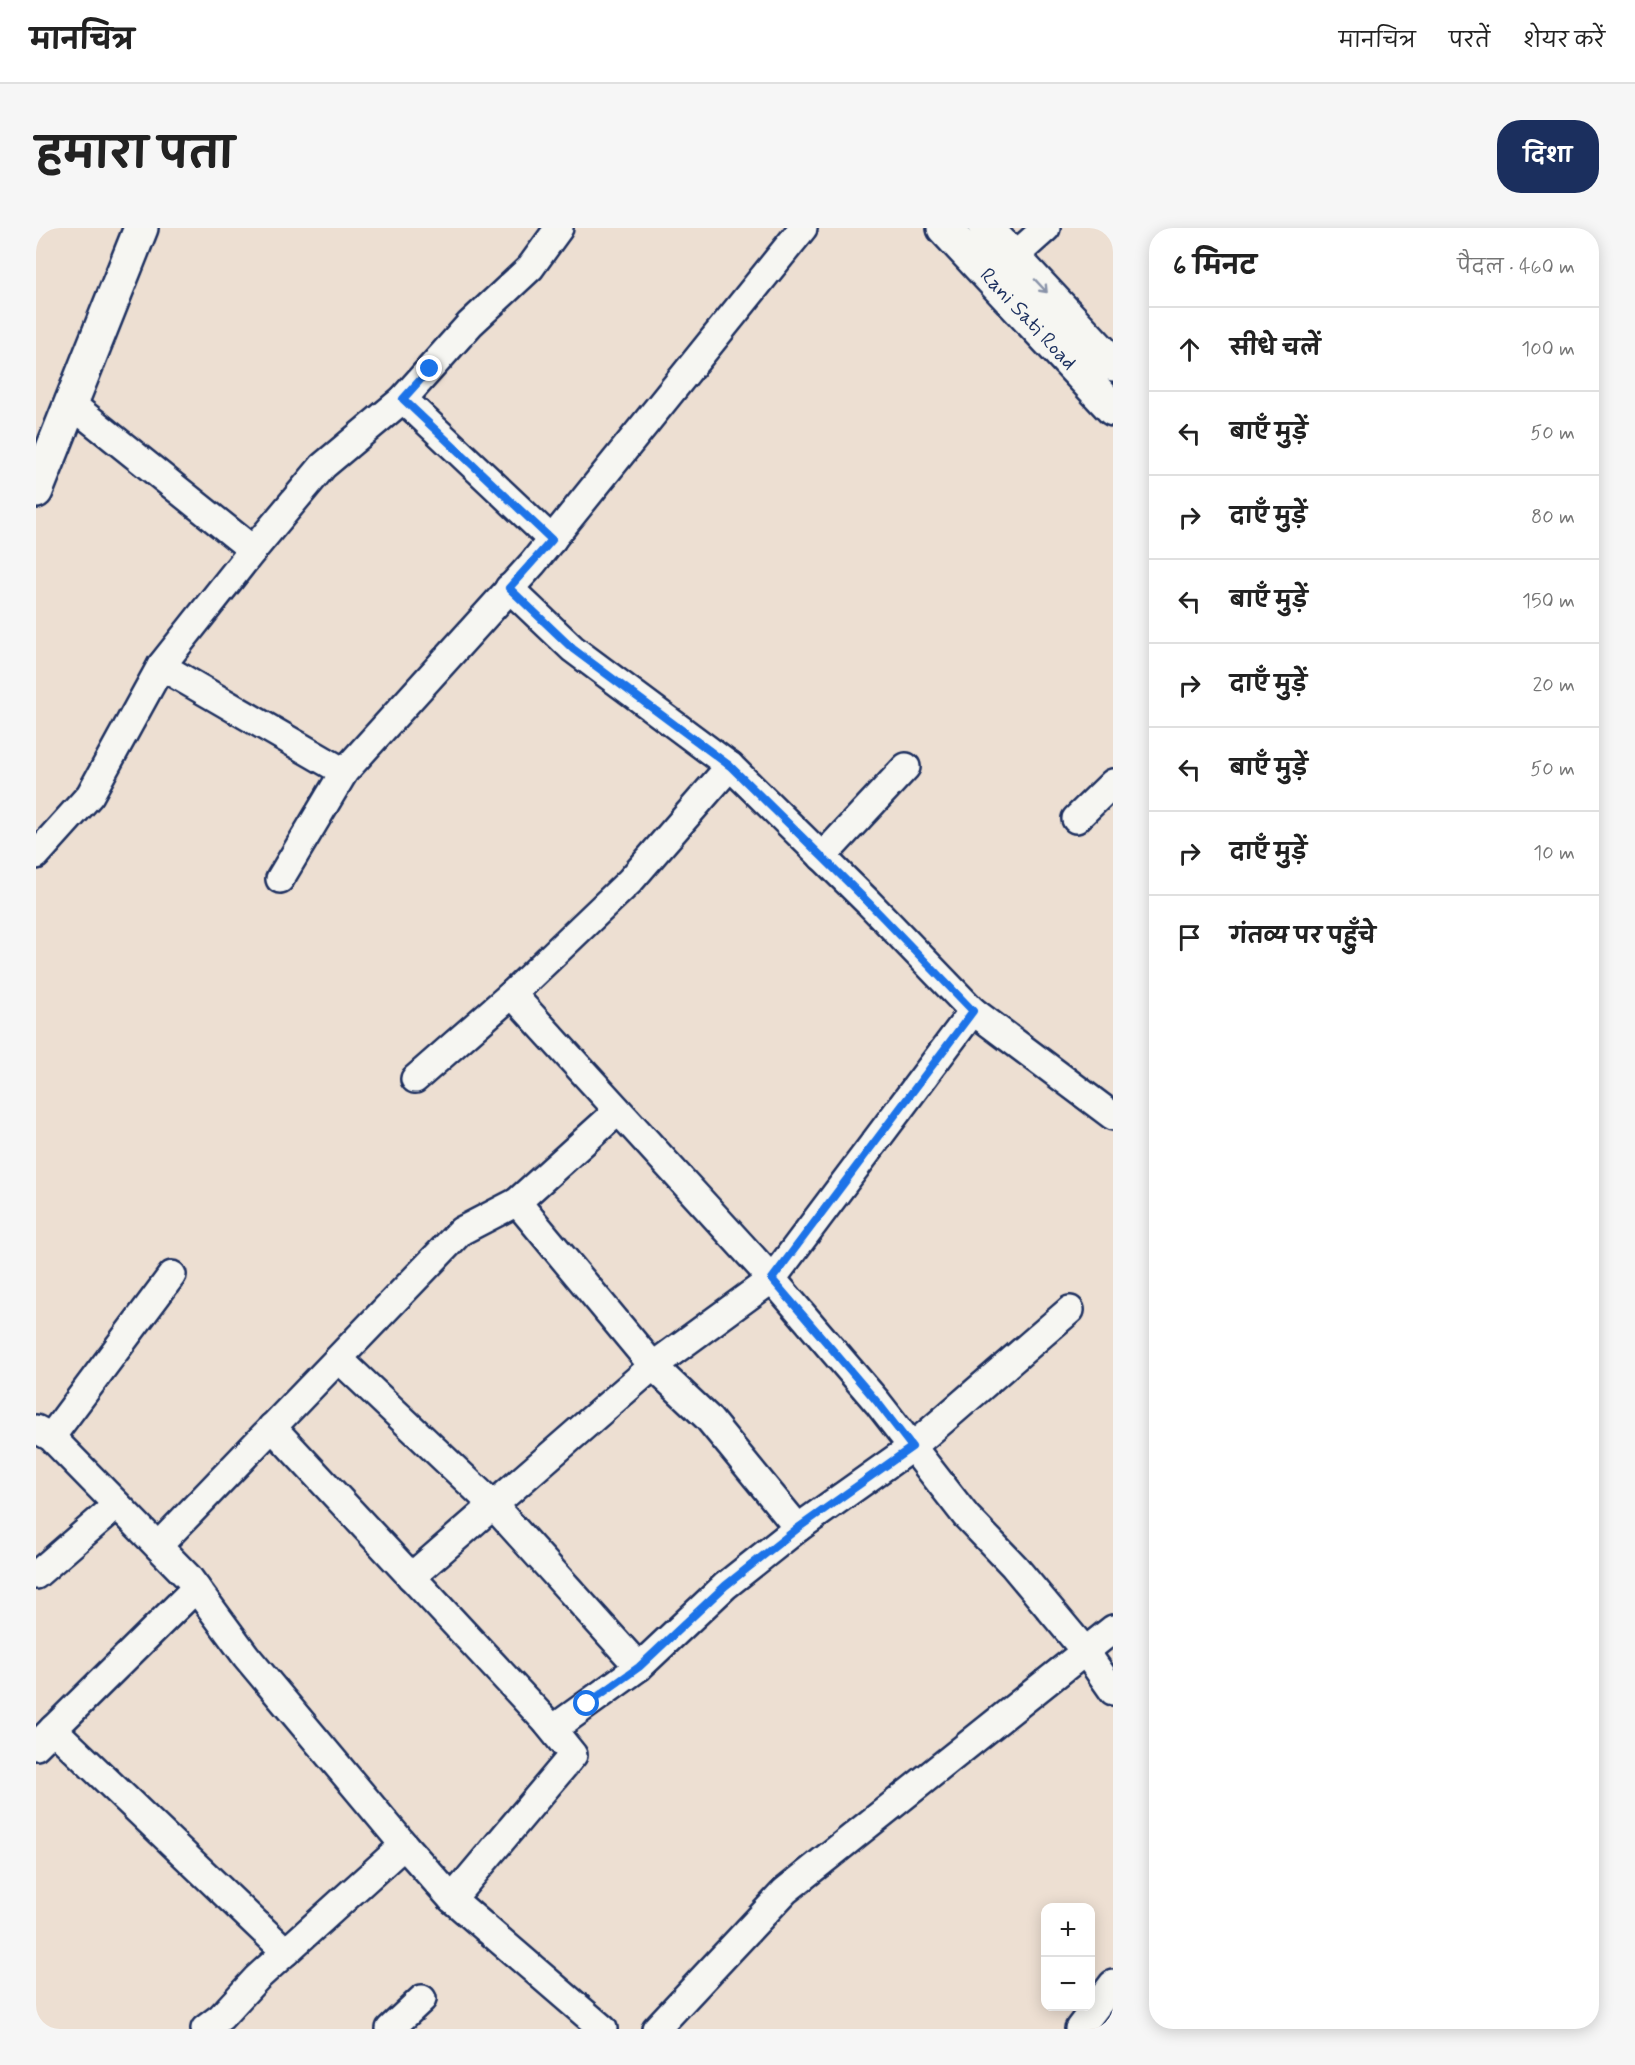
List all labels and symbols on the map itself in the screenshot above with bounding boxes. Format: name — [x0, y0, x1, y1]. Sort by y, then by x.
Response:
street label: Rani Sati Road — [973, 262, 1083, 376]
one-way arrow — [1034, 278, 1048, 293]
route end — [416, 355, 442, 381]
route start — [573, 1690, 599, 1716]

